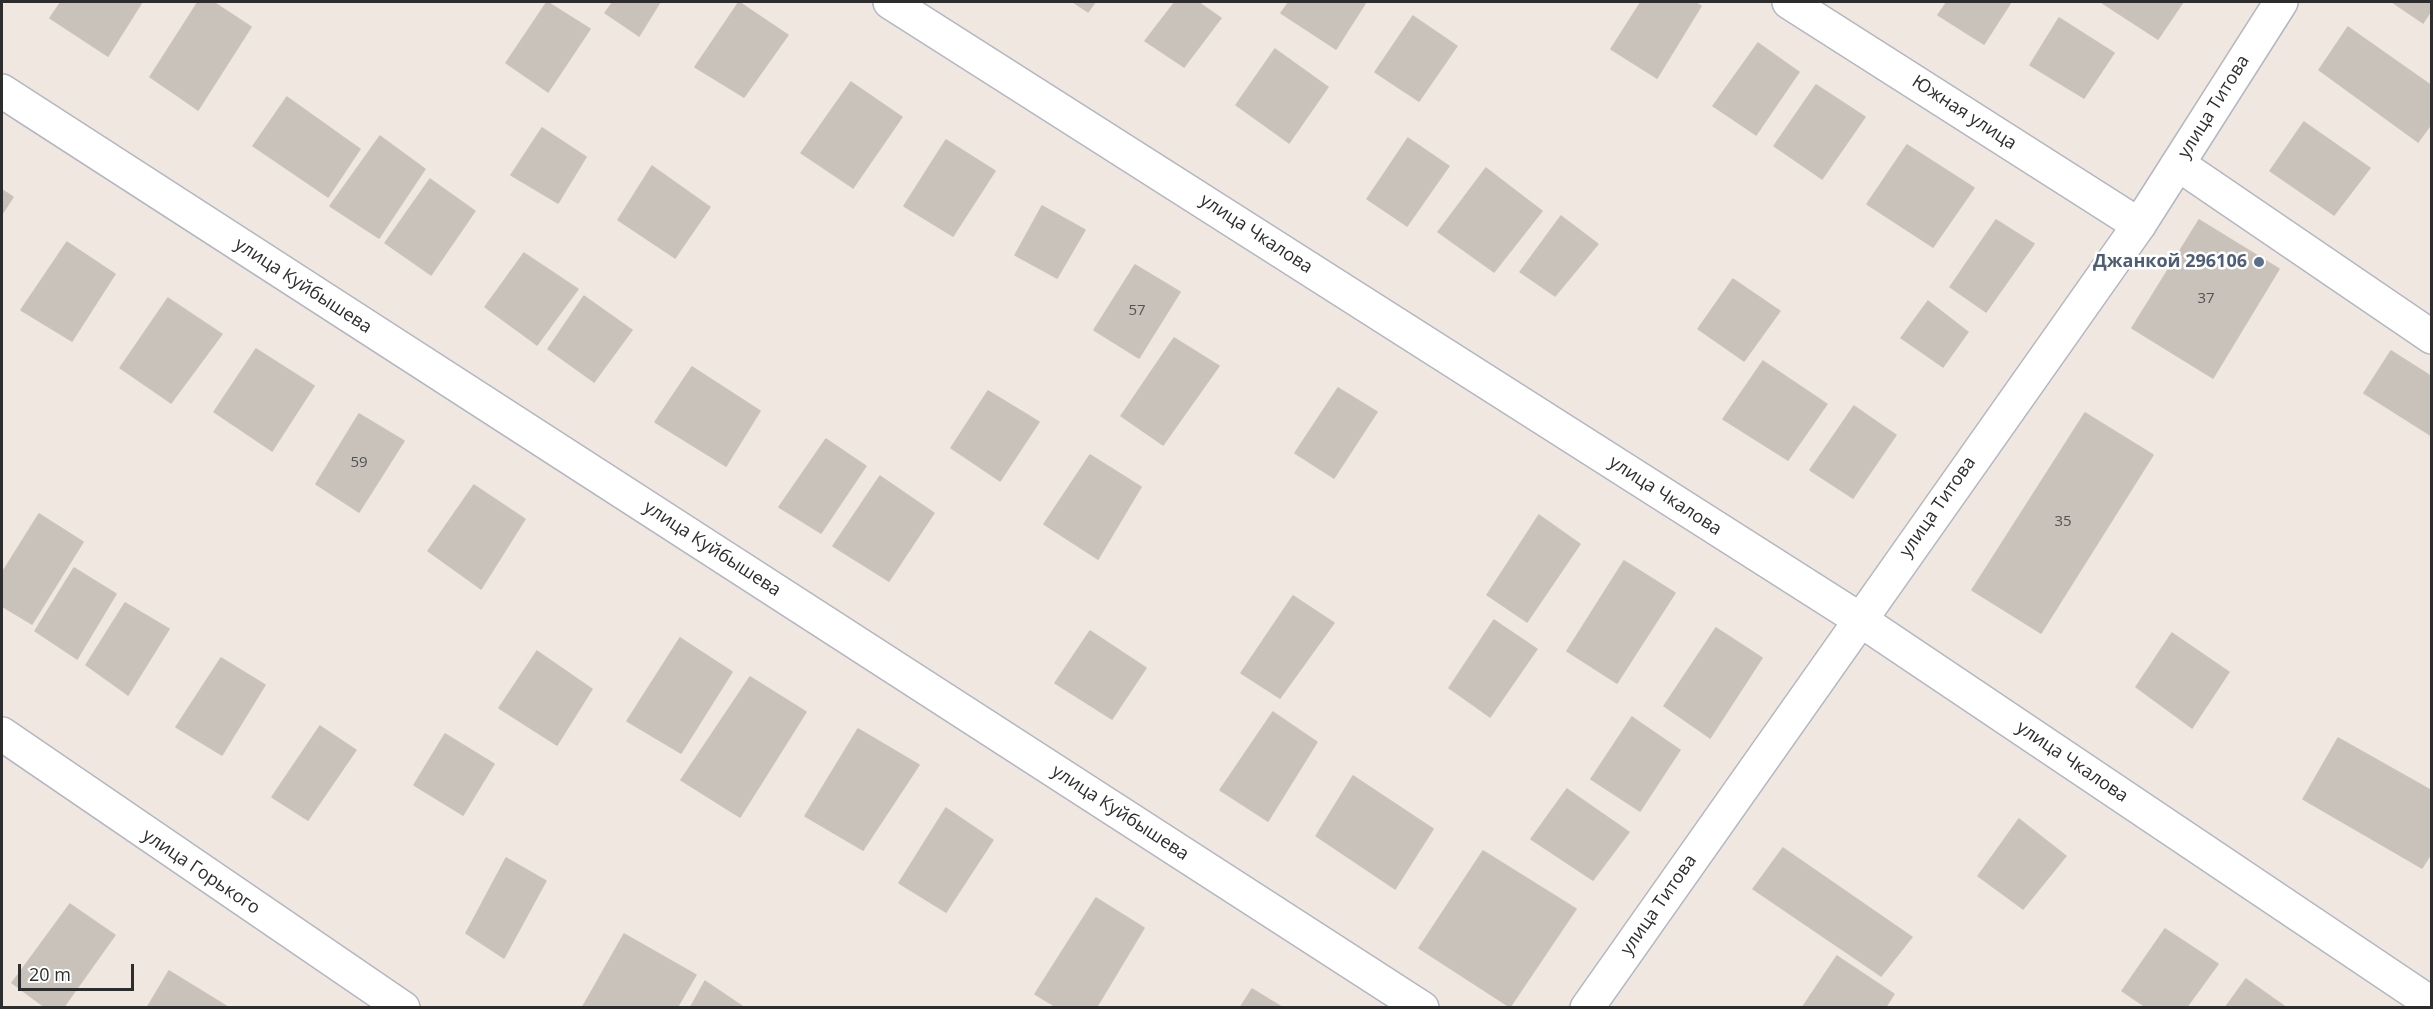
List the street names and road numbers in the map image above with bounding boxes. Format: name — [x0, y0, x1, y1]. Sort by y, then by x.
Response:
street label: улица Титова — [2174, 51, 2254, 163]
street label: Южная улица — [1908, 71, 2020, 155]
street label: улица Чкалова — [1196, 190, 1316, 278]
street label: улица Куйбышева — [230, 234, 376, 338]
street label: улица Чкалова — [1605, 452, 1725, 540]
street label: улица Титова — [1895, 453, 1981, 561]
street label: улица Куйбышева — [639, 497, 785, 601]
street label: улица Чкалова — [2012, 717, 2132, 807]
street label: улица Куйбышева — [1047, 761, 1193, 865]
street label: улица Горького — [138, 825, 264, 919]
street label: улица Титова — [1616, 851, 1702, 959]

